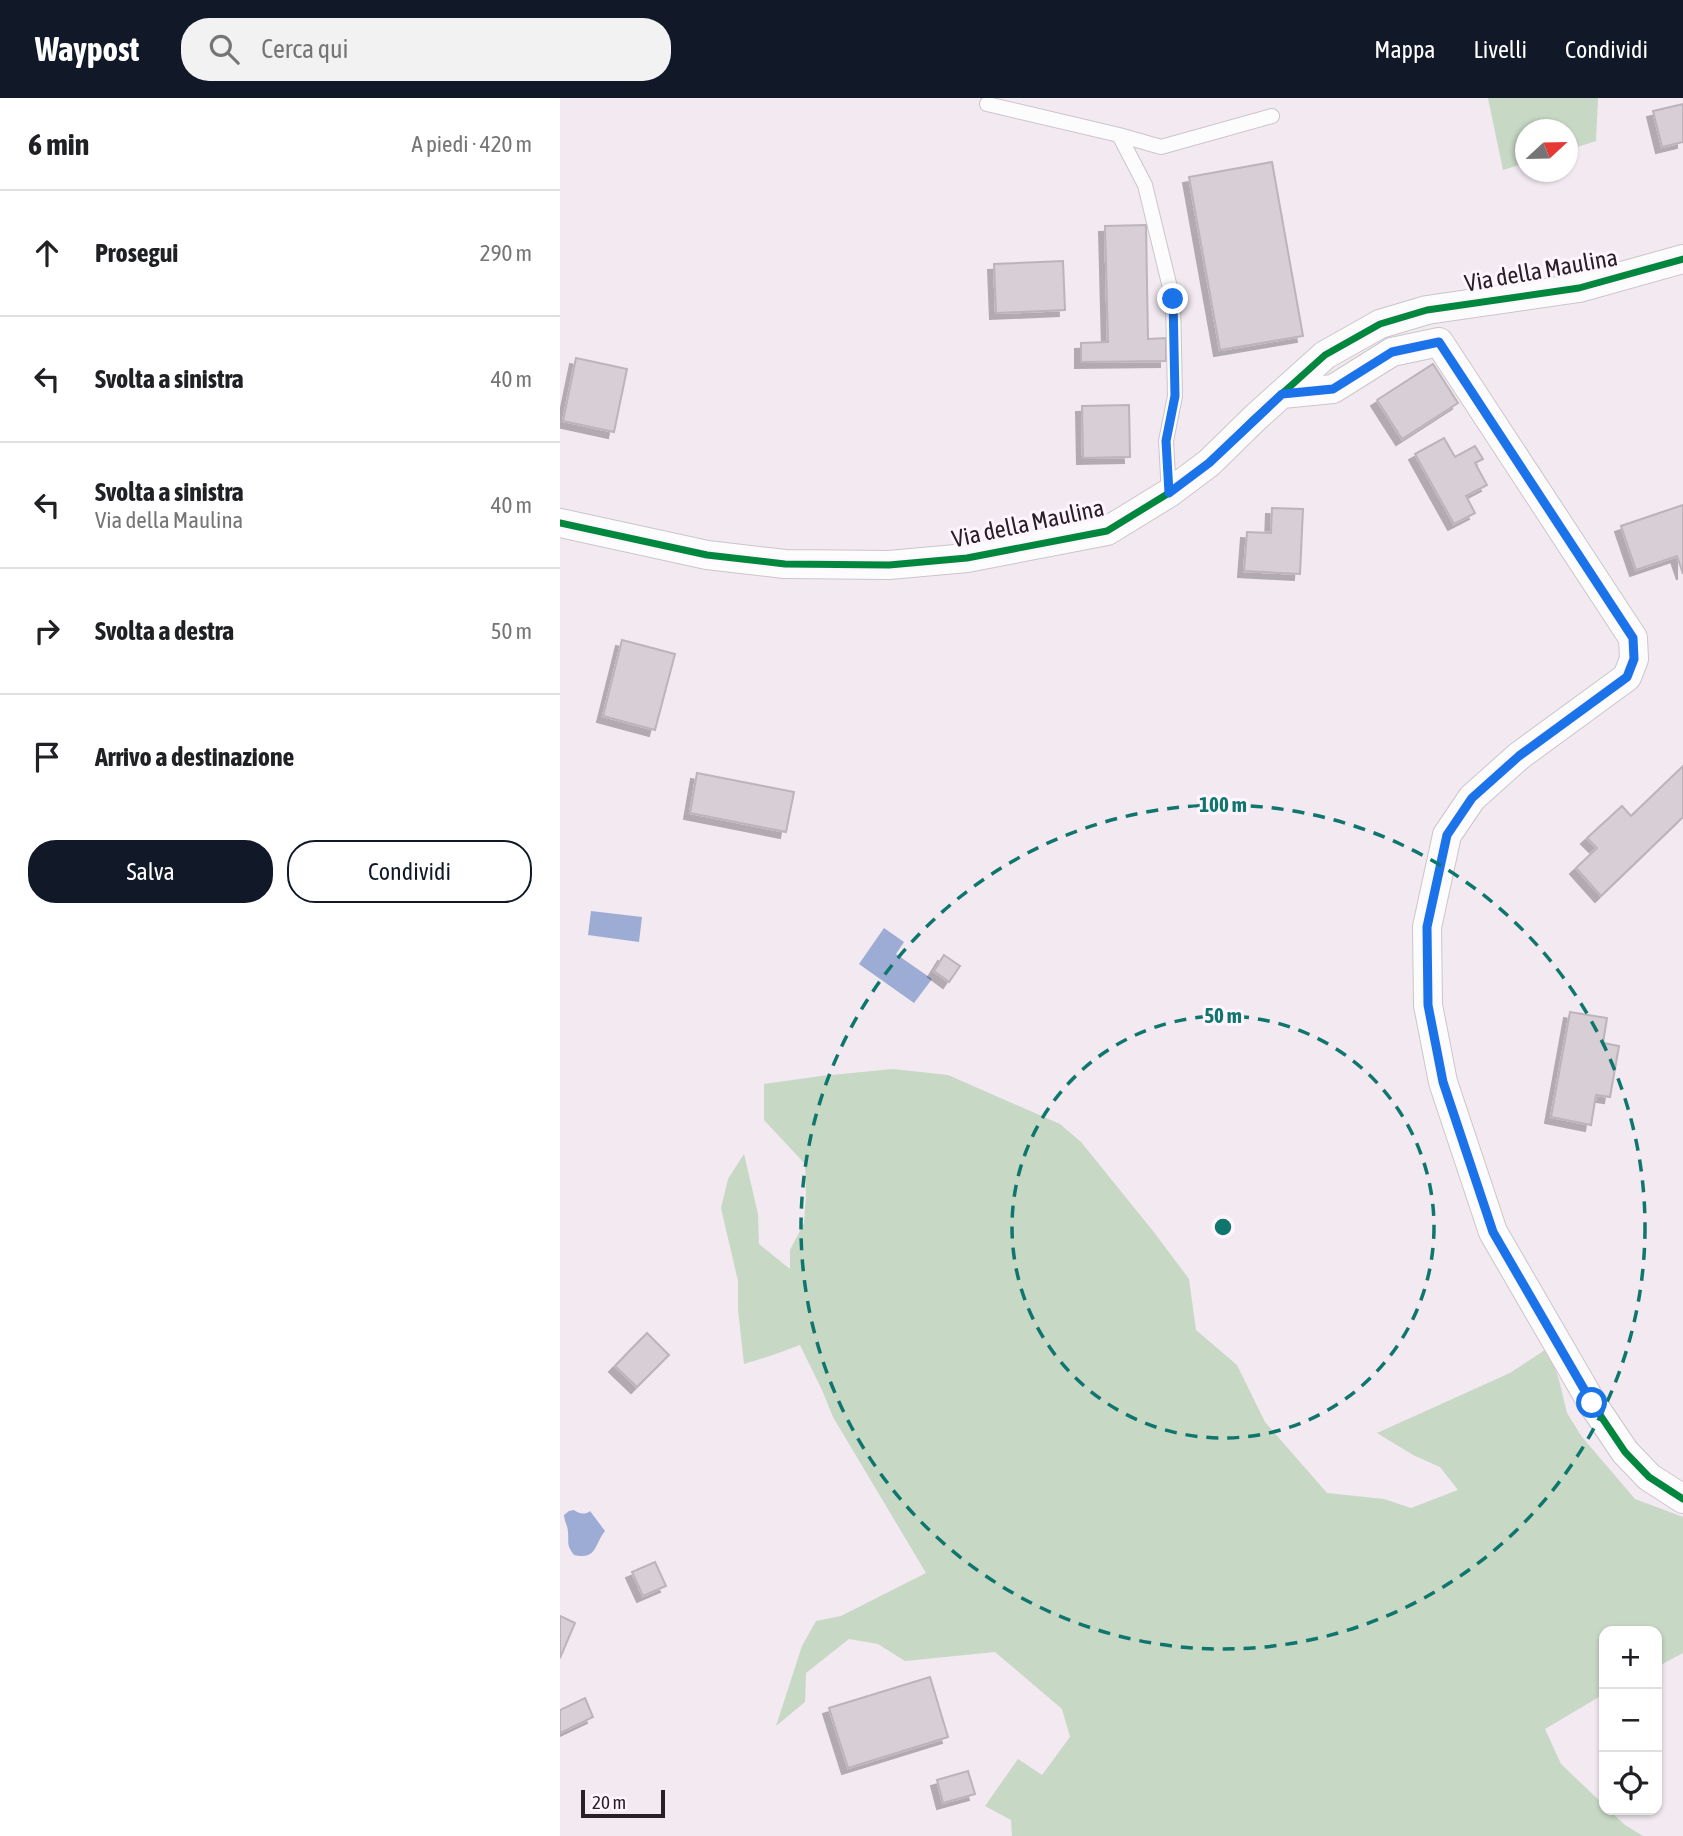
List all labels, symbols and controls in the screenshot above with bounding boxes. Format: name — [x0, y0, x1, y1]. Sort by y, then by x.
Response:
search box — [181, 18, 671, 81]
text: Waypost — [35, 30, 139, 68]
icon: search — [205, 30, 243, 68]
text: Cerca qui — [261, 34, 349, 64]
text: Mappa — [1374, 36, 1435, 63]
text: Livelli — [1473, 36, 1527, 63]
text: Condividi — [1565, 36, 1648, 63]
north arrow — [1515, 119, 1578, 182]
text: 6 min — [28, 127, 89, 161]
text: A piedi · 420 m — [412, 131, 532, 157]
icon: ahead — [28, 234, 66, 272]
text: Prosegui — [95, 238, 178, 268]
text: 290 m — [480, 240, 532, 266]
street label: Via della Maulina — [1462, 243, 1620, 297]
route end — [1157, 283, 1188, 314]
icon: left — [28, 360, 66, 398]
text: Svolta a sinistra — [95, 364, 244, 394]
text: 40 m — [491, 366, 532, 392]
text: Svolta a sinistra — [95, 477, 244, 507]
icon: left — [28, 486, 66, 524]
text: 40 m — [491, 492, 532, 518]
street label: Via della Maulina — [950, 494, 1106, 552]
text: Via della Maulina — [95, 507, 243, 533]
icon: right — [28, 612, 66, 650]
text: Svolta a destra — [95, 616, 234, 646]
text: 50 m — [491, 618, 532, 644]
icon: arrive — [28, 738, 66, 776]
text: Arrivo a destinazione — [95, 742, 294, 772]
text: 100 m — [1199, 792, 1247, 816]
button: Salva — [28, 840, 273, 903]
button: Condividi — [287, 840, 532, 903]
text: 50 m — [1204, 1003, 1242, 1027]
centre of rings — [1211, 1215, 1235, 1239]
route start — [1576, 1387, 1607, 1418]
map controls — [1599, 1626, 1662, 1815]
button: + — [1599, 1626, 1662, 1689]
button: − — [1599, 1689, 1662, 1752]
button: locate — [1599, 1752, 1662, 1815]
scale bar — [581, 1787, 665, 1819]
text: 20 m — [592, 1791, 626, 1813]

